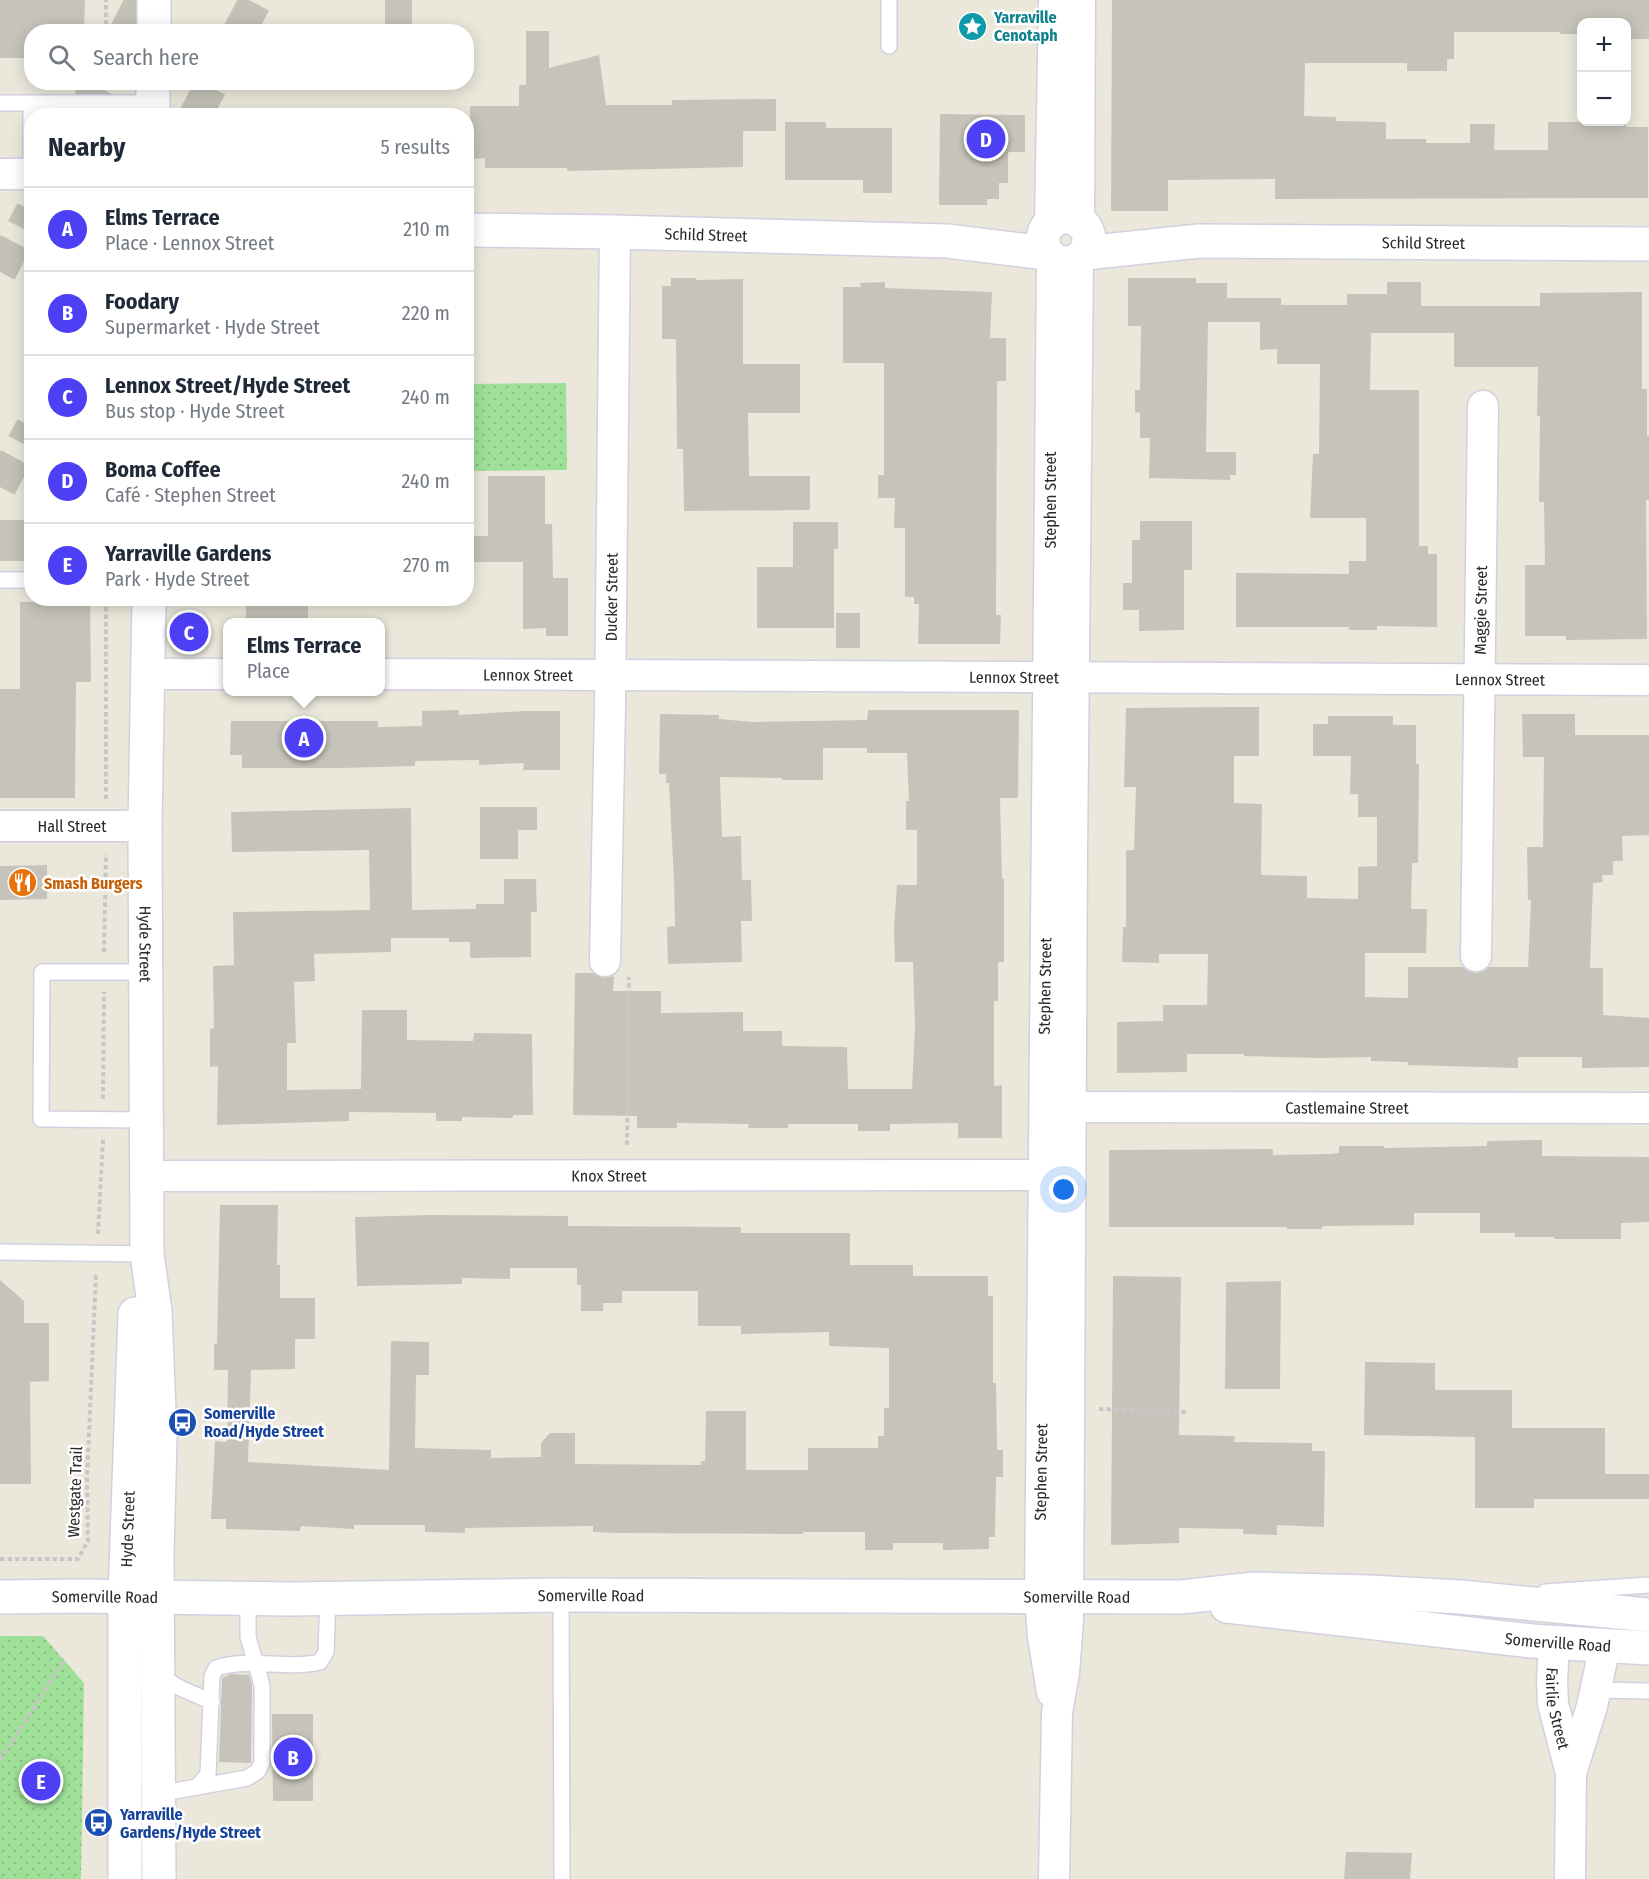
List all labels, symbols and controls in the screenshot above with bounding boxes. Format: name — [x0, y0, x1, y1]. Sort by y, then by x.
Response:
place label: Yarraville Cenotaph — [993, 8, 1058, 45]
place icon: Yarraville Cenotaph — [957, 10, 989, 42]
map controls — [1577, 18, 1631, 126]
button: + — [1577, 18, 1631, 72]
search box — [24, 24, 474, 90]
icon: search — [45, 41, 78, 74]
text: Search here — [93, 44, 199, 71]
button: − — [1577, 72, 1631, 126]
pin: D — [966, 116, 1006, 162]
text: Nearby — [48, 132, 125, 163]
text: 5 results — [380, 135, 450, 159]
text: Elms Terrace — [105, 204, 220, 231]
text: A — [62, 217, 73, 241]
text: 210 m — [403, 217, 450, 241]
street label: Schild Street — [664, 224, 749, 245]
text: Place · Lennox Street — [105, 231, 274, 255]
street label: Schild Street — [1382, 233, 1466, 252]
text: Foodary — [105, 288, 179, 315]
text: B — [62, 301, 73, 325]
text: 220 m — [402, 301, 450, 325]
text: Supermarket · Hyde Street — [105, 315, 320, 339]
text: Lennox Street/Hyde Street — [105, 372, 350, 399]
text: C — [62, 385, 73, 409]
text: 240 m — [401, 385, 450, 409]
text: Bus stop · Hyde Street — [105, 399, 285, 423]
street label: Stephen Street — [1041, 451, 1060, 549]
text: Boma Coffee — [105, 456, 221, 483]
text: D — [62, 469, 73, 493]
text: 240 m — [401, 469, 450, 493]
text: Café · Stephen Street — [105, 483, 276, 507]
text: Yarraville Gardens — [105, 540, 271, 567]
street label: Ducker Street — [601, 552, 621, 641]
text: E — [63, 553, 72, 577]
text: 270 m — [403, 553, 450, 577]
street label: Maggie Street — [1470, 565, 1490, 655]
text: Park · Hyde Street — [105, 567, 250, 591]
pin: C — [170, 610, 208, 654]
popup — [223, 618, 385, 696]
text: Elms Terrace — [247, 632, 361, 659]
text: Place — [247, 659, 290, 683]
street label: Lennox Street — [483, 665, 574, 684]
street label: Lennox Street — [969, 667, 1060, 687]
street label: Lennox Street — [1455, 670, 1546, 689]
pin: A — [284, 716, 324, 760]
street label: Hall Street — [38, 817, 107, 836]
restaurant icon: Smash Burgers — [7, 867, 39, 899]
place label: Smash Burgers — [44, 874, 142, 893]
street label: Hyde Street — [136, 906, 155, 983]
street label: Stephen Street — [1035, 936, 1055, 1035]
street label: Castlemaine Street — [1285, 1098, 1409, 1117]
street label: Knox Street — [571, 1166, 647, 1185]
your location — [1049, 1175, 1078, 1204]
place label: Somerville Road/Hyde Street — [204, 1404, 324, 1441]
bus stop icon: Somerville Road/Hyde Street — [167, 1406, 199, 1438]
street label: Stephen Street — [1031, 1422, 1051, 1521]
street label: Westgate Trail — [64, 1446, 86, 1538]
street label: Hyde Street — [117, 1490, 138, 1568]
street label: Somerville Road — [538, 1585, 644, 1605]
street label: Somerville Road — [52, 1586, 158, 1607]
street label: Somerville Road — [1024, 1587, 1130, 1606]
street label: Somerville Road — [1504, 1628, 1612, 1655]
street label: Fairlie Street — [1542, 1667, 1574, 1752]
pin: B — [274, 1734, 312, 1780]
pin: E — [22, 1758, 60, 1804]
place label: Yarraville Gardens/Hyde Street — [119, 1805, 261, 1842]
bus stop icon: Yarraville Gardens/Hyde Street — [83, 1807, 115, 1839]

